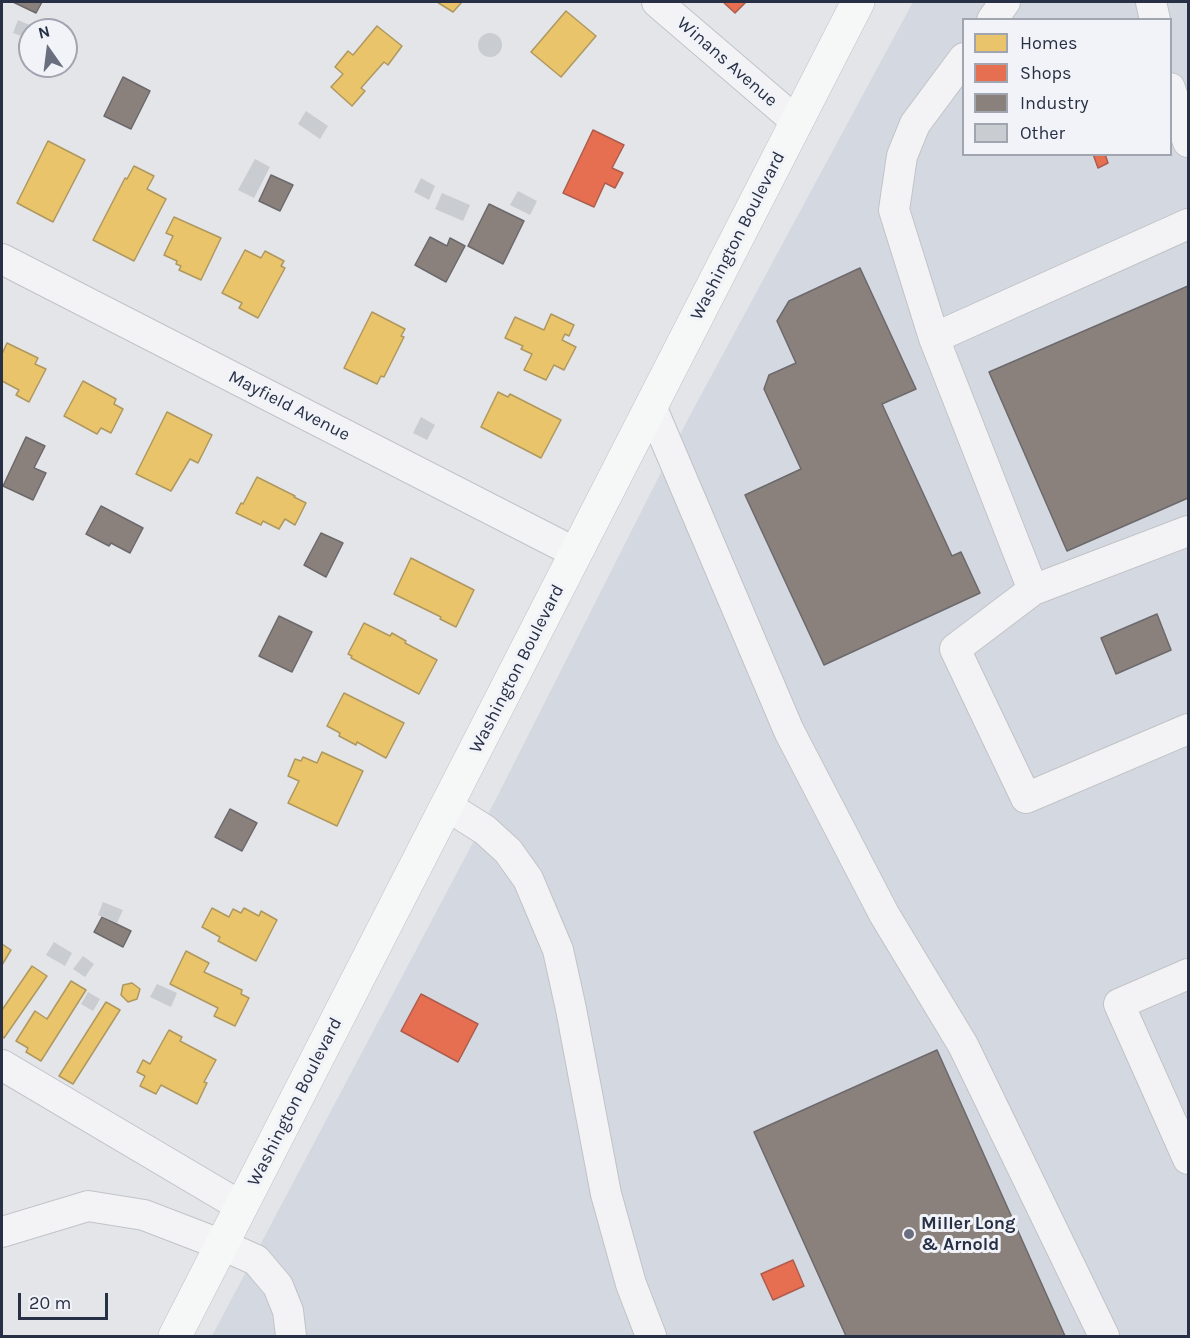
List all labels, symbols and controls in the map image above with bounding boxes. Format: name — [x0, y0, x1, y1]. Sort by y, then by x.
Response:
street label: Winans Avenue — [672, 12, 782, 112]
north arrow — [18, 18, 78, 78]
legend — [962, 18, 1172, 156]
text: N — [36, 21, 52, 43]
text: Homes — [1020, 32, 1077, 54]
text: Shops — [1020, 62, 1072, 84]
text: Industry — [1020, 92, 1089, 114]
text: Other — [1020, 122, 1065, 144]
street label: Washington Boulevard — [686, 148, 790, 324]
street label: Mayfield Avenue — [225, 366, 353, 446]
street label: Washington Boulevard — [465, 581, 569, 757]
street label: Washington Boulevard — [243, 1014, 347, 1190]
place label: Miller Long & Arnold — [921, 1213, 1016, 1256]
marker: Miller Long & Arnold — [902, 1227, 916, 1241]
scale bar — [21, 1281, 111, 1319]
text: 20 m — [29, 1292, 71, 1314]

